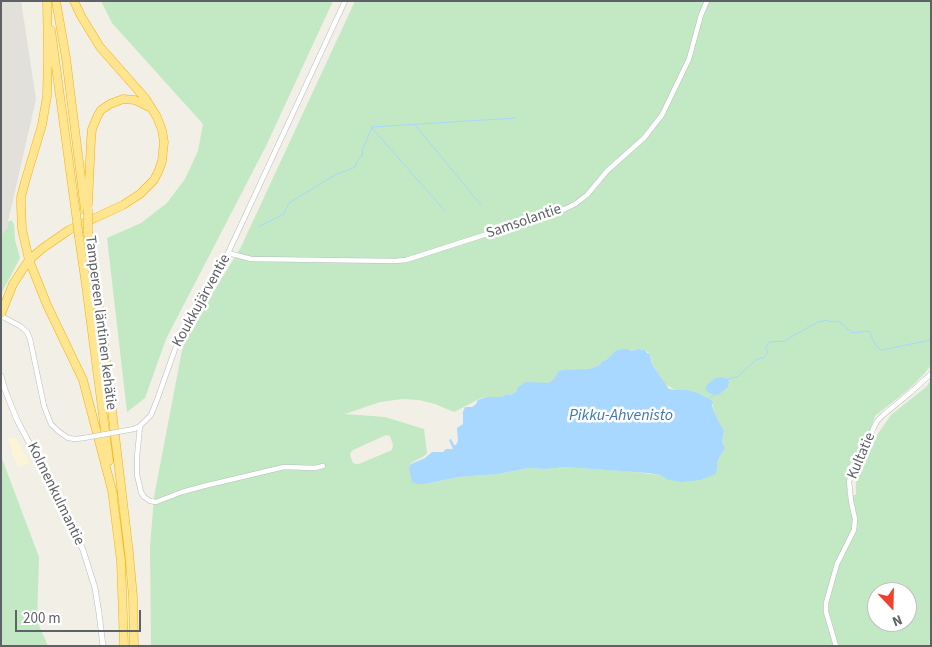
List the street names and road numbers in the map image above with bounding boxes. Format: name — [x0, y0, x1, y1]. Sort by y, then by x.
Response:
street label: Samsolantie — [484, 201, 564, 243]
street label: Tampereen läntinen kehätie — [80, 235, 120, 411]
street label: Koukkujärventie — [169, 251, 235, 351]
street label: Kultatie — [844, 430, 880, 482]
street label: Kolmenkulmantie — [22, 440, 88, 548]

